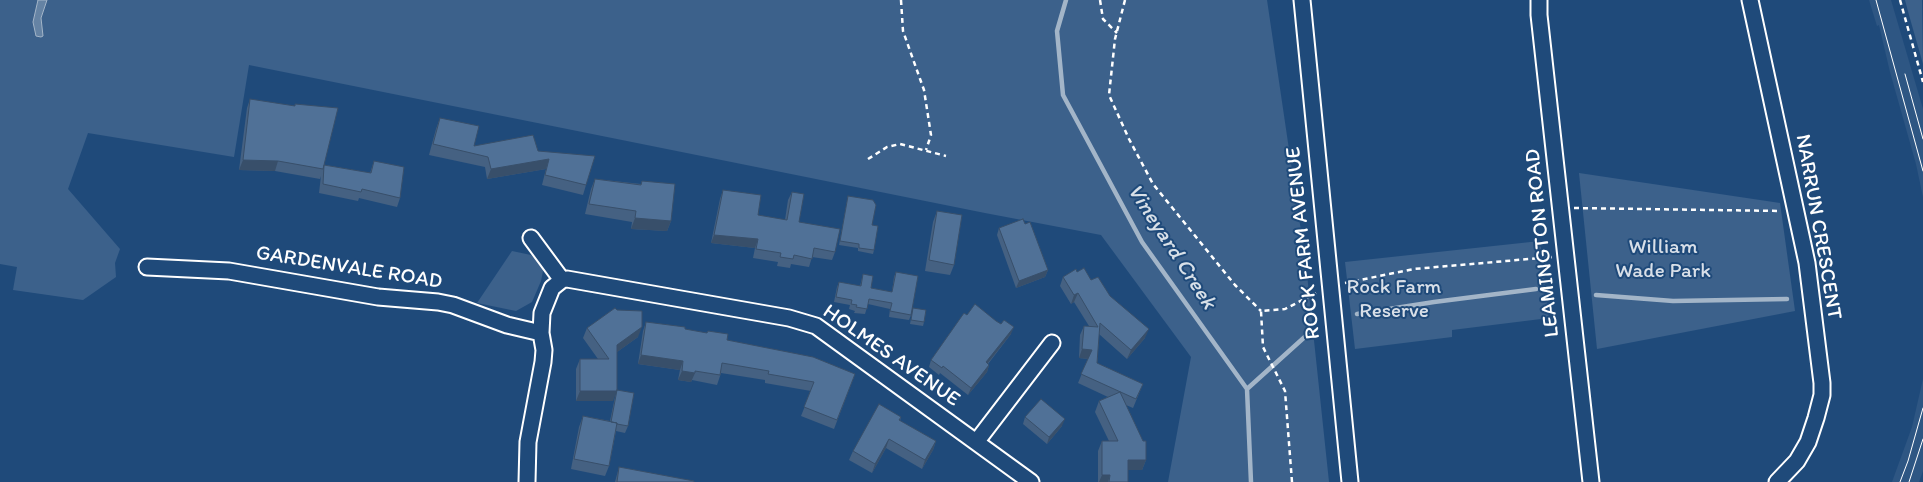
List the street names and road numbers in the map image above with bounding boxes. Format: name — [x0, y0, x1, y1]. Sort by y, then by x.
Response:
street label: NARRUN CRESCENT — [1789, 132, 1847, 322]
street label: ROCK FARM AVENUE — [1281, 145, 1327, 341]
street label: LEAMINGTON ROAD — [1521, 147, 1565, 339]
street label: GARDENVALE ROAD — [254, 241, 444, 295]
street label: HOLMES AVENUE — [818, 299, 964, 413]

